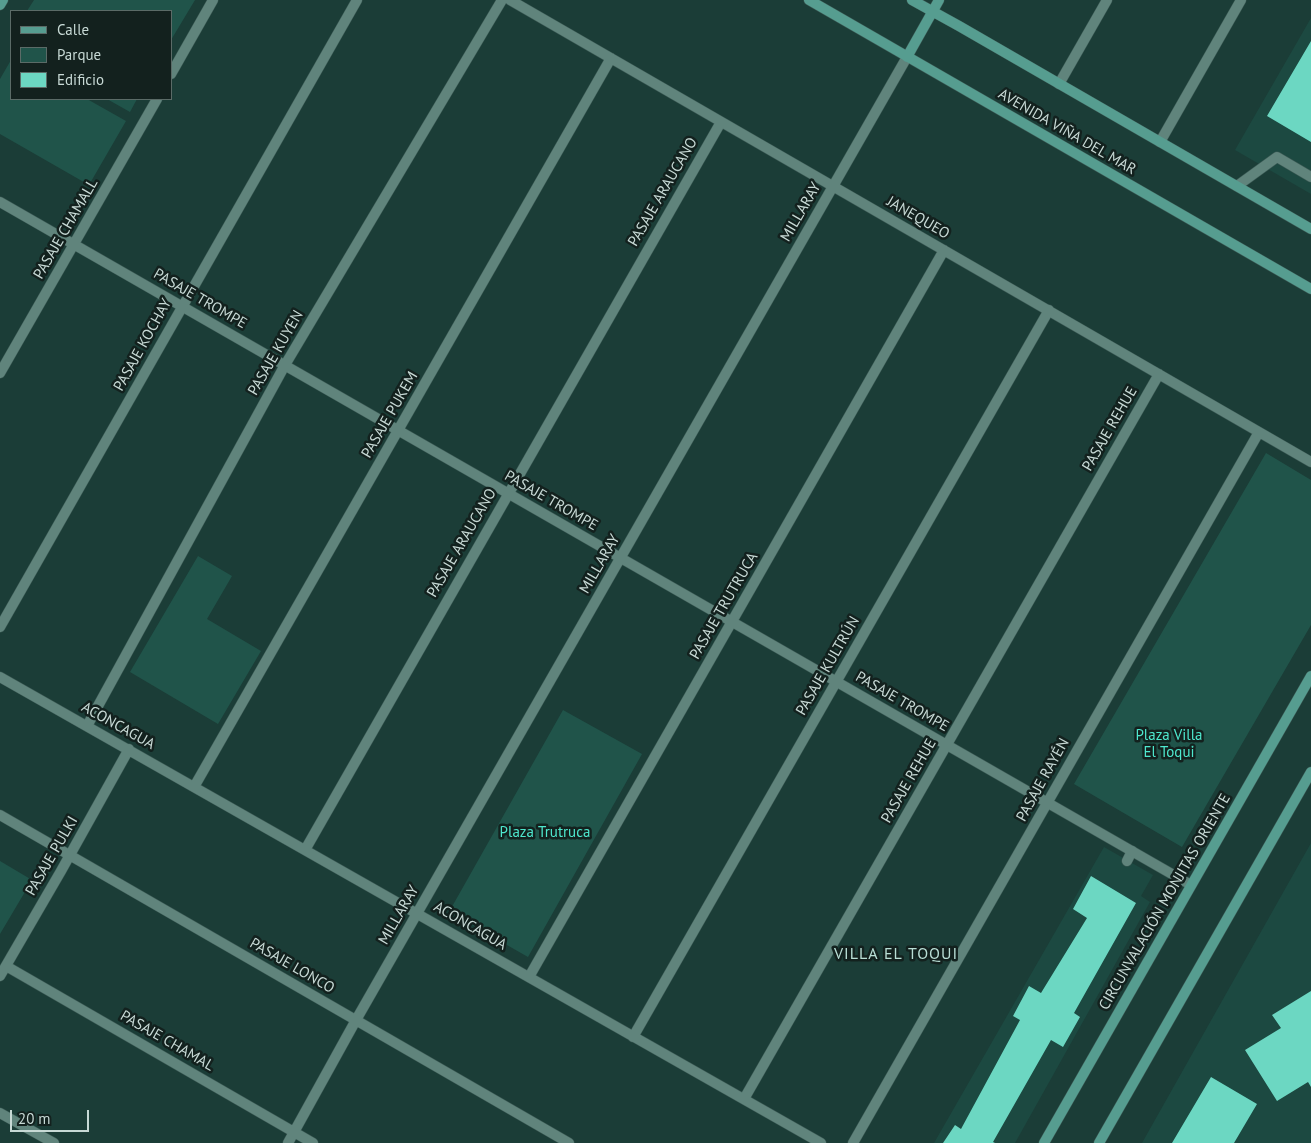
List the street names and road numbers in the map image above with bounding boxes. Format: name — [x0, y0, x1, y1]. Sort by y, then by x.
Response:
street label: AVENIDA VIÑA DEL MAR — [995, 85, 1139, 179]
street label: PASAJE ARAUCANO — [625, 134, 701, 250]
street label: PASAJE CHAMALL — [30, 176, 102, 282]
street label: MILLARAY — [777, 179, 825, 245]
street label: JANEQUEO — [883, 193, 953, 243]
street label: PASAJE TROMPE — [150, 265, 250, 333]
street label: PASAJE KOCHAY — [110, 296, 176, 394]
street label: PASAJE KUYEN — [245, 307, 307, 399]
street label: PASAJE PUKEM — [358, 369, 422, 461]
street label: PASAJE REHUE — [1079, 384, 1141, 474]
street label: PASAJE TROMPE — [501, 467, 601, 535]
street label: PASAJE ARAUCANO — [424, 485, 500, 601]
street label: MILLARAY — [576, 531, 624, 597]
street label: PASAJE TRUTRUCA — [686, 549, 762, 663]
street label: PASAJE KULTRÚN — [792, 613, 864, 719]
street label: PASAJE TROMPE — [852, 668, 952, 736]
street label: ACONCAGUA — [78, 698, 158, 754]
street label: PASAJE RAYÉN — [1013, 735, 1073, 825]
street label: PASAJE REHUE — [878, 736, 940, 826]
street label: CIRCUNVALACIÓN MONJITAS ORIENTE — [1095, 791, 1235, 1013]
street label: PASAJE PULKI — [22, 813, 82, 899]
street label: MILLARAY — [375, 882, 423, 948]
street label: ACONCAGUA — [430, 898, 510, 954]
street label: PASAJE LONCO — [246, 934, 338, 998]
street label: PASAJE CHAMAL — [117, 1007, 217, 1075]

